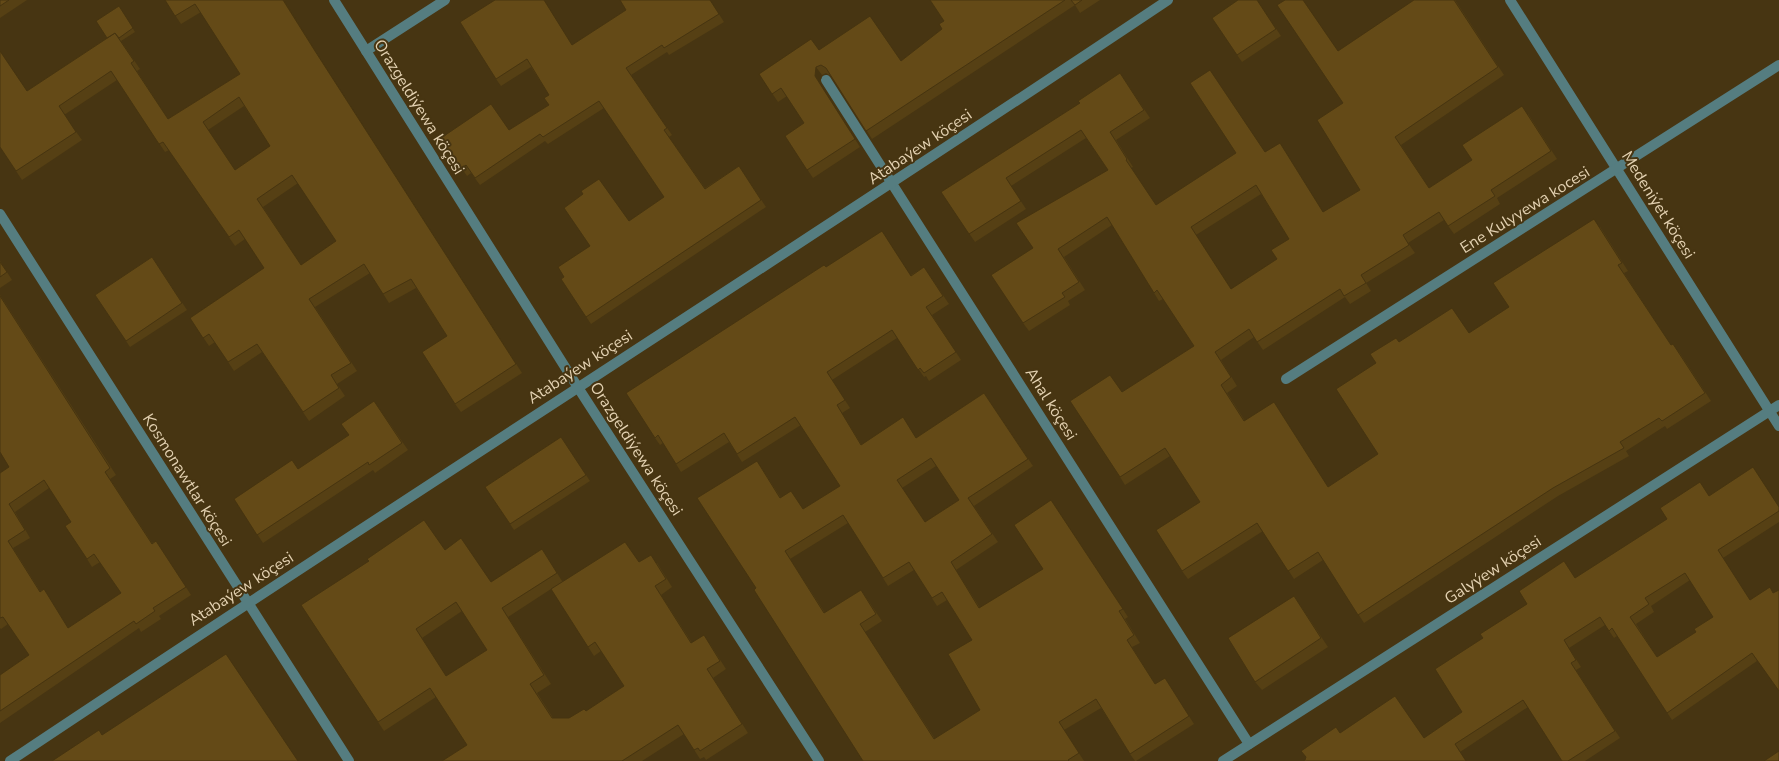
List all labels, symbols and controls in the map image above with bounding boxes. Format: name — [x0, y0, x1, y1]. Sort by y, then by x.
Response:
street label: Orazgeldiýewa köçesi — [368, 35, 470, 179]
street label: Atabaýew köçesi — [864, 104, 976, 190]
street label: Medeniýet köçesi — [1616, 147, 1700, 263]
street label: Ene Kulyyewa kocesi — [1456, 161, 1594, 259]
street label: Atabaýew köçesi — [523, 325, 637, 409]
street label: Ahal köçesi — [1020, 363, 1082, 445]
street label: Orazgeldiýewa köçesi — [584, 378, 688, 520]
street label: Kosmonawtlar köçesi — [137, 409, 237, 551]
street label: Galyýew köçesi — [1440, 531, 1546, 609]
street label: Atabaýew köçesi — [184, 547, 298, 631]

